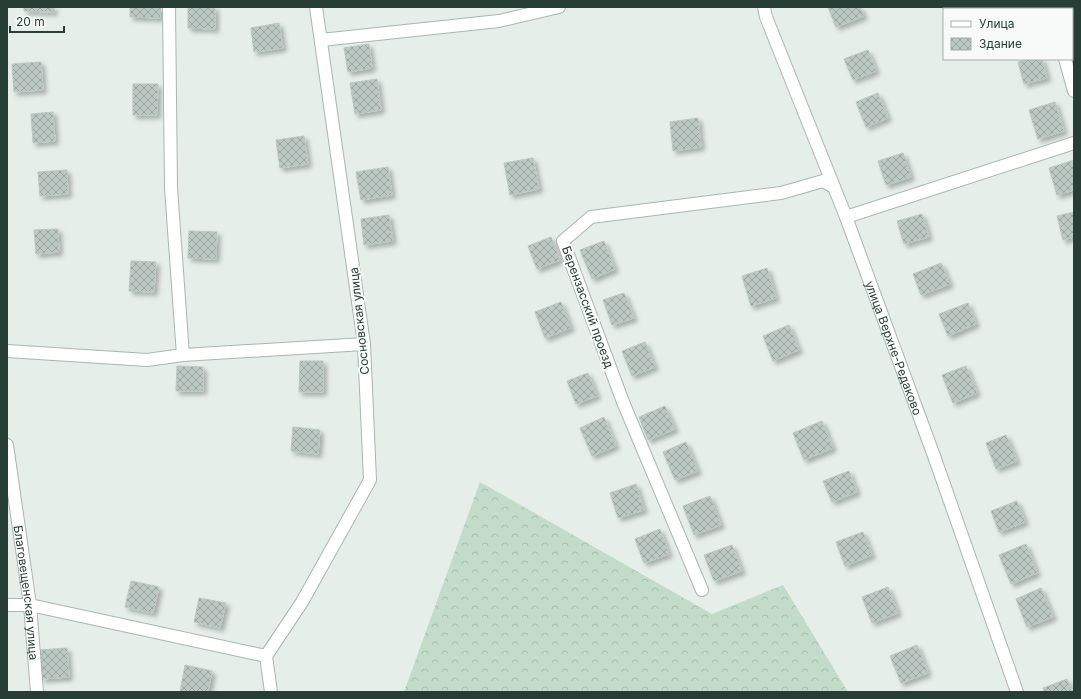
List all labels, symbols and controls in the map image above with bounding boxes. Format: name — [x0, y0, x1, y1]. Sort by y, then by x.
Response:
scale bar — [10, 8, 64, 34]
legend — [943, 8, 1073, 60]
text: 20 m — [16, 14, 45, 29]
text: Улица — [979, 16, 1014, 31]
text: Здание — [979, 36, 1022, 51]
street label: Берензасский проезд — [559, 244, 617, 370]
street label: Сосновская улица — [346, 266, 372, 376]
street label: улица Верхне-Редаково — [863, 279, 926, 417]
street label: Благовещенская улица — [11, 524, 42, 661]

